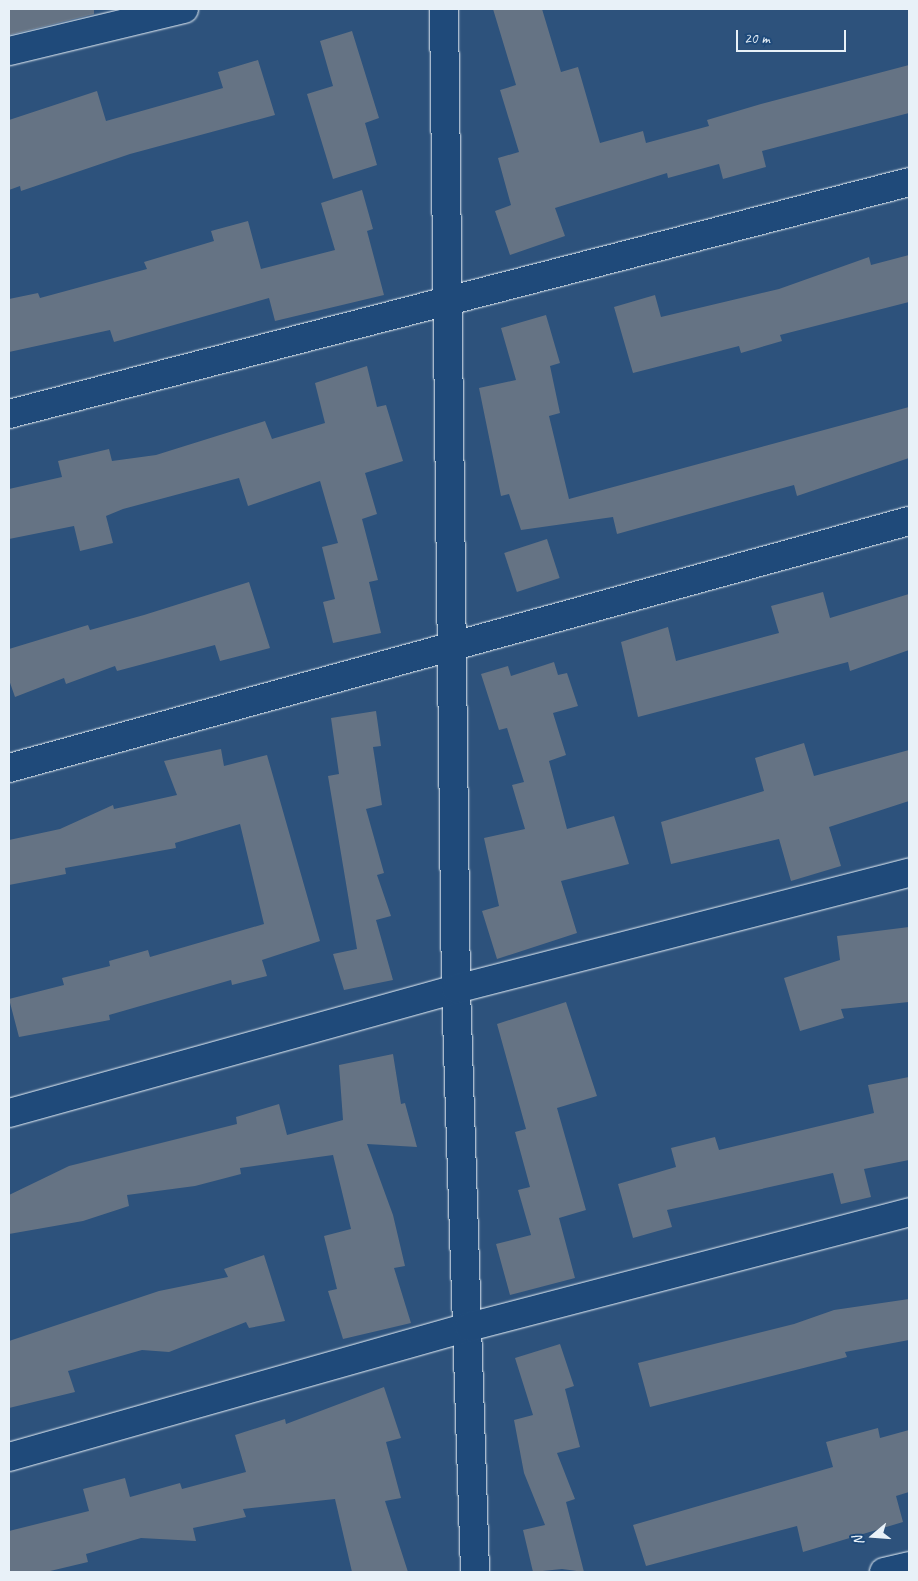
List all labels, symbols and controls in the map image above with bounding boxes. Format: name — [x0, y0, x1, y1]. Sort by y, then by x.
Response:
scale bar — [738, 20, 848, 52]
text: 20 m — [744, 29, 770, 48]
north arrow — [848, 1511, 898, 1561]
text: N — [849, 1534, 868, 1548]

